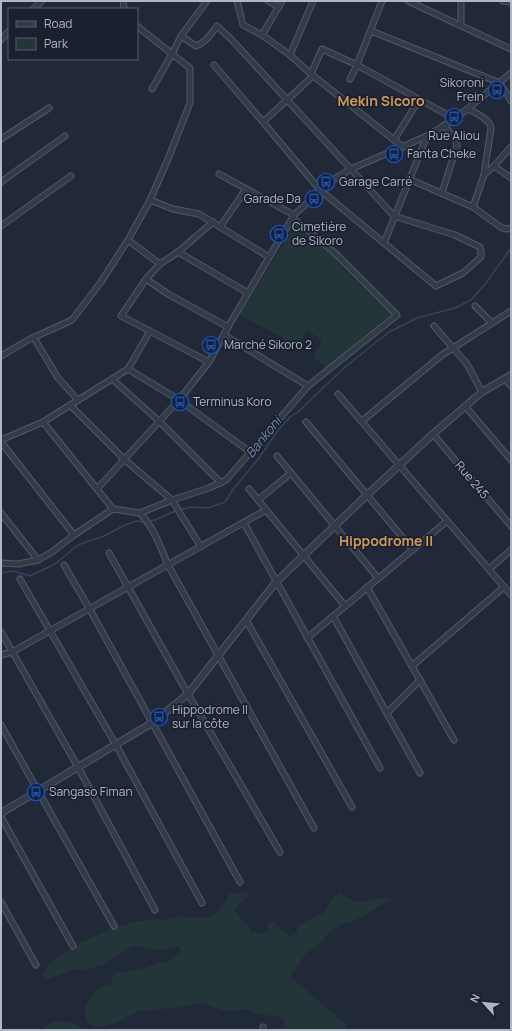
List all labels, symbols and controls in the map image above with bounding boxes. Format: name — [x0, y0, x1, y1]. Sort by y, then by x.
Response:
legend — [8, 8, 138, 60]
text: Road — [44, 15, 72, 32]
text: Park — [44, 35, 69, 52]
place label: Sikoroni Frein — [440, 74, 484, 105]
bus stop icon: Sikoroni Frein — [487, 80, 507, 100]
district label: Mekin Sicoro — [337, 91, 425, 110]
bus stop icon: Rue Aliou — [444, 107, 464, 127]
place label: Rue Aliou — [428, 127, 480, 144]
bus stop icon: Fanta Cheke — [384, 144, 404, 164]
place label: Fanta Cheke — [407, 145, 476, 162]
bus stop icon: Garage Carré — [316, 172, 336, 192]
place label: Garage Carré — [339, 173, 412, 190]
bus stop icon: Garade Da — [304, 189, 324, 209]
place label: Garade Da — [244, 190, 301, 207]
place label: Cimetière de Sikoro — [292, 218, 346, 249]
bus stop icon: Cimetière de Sikoro — [269, 224, 289, 244]
bus stop icon: Marché Sikoro 2 — [201, 335, 221, 355]
place label: Marché Sikoro 2 — [224, 336, 312, 353]
bus stop icon: Terminus Koro — [170, 392, 190, 412]
place label: Terminus Koro — [193, 393, 272, 410]
water label: Bankoni — [241, 411, 286, 461]
street label: Rue 245 — [451, 457, 493, 502]
district label: Hippodrome II — [339, 531, 433, 550]
place label: Hippodrome II sur la côte — [172, 701, 248, 732]
bus stop icon: Hippodrome II sur la côte — [149, 707, 169, 727]
bus stop icon: Sangaso Fiman — [26, 782, 46, 802]
place label: Sangaso Fiman — [49, 783, 133, 800]
north arrow — [464, 983, 504, 1023]
text: N — [466, 991, 483, 1005]

